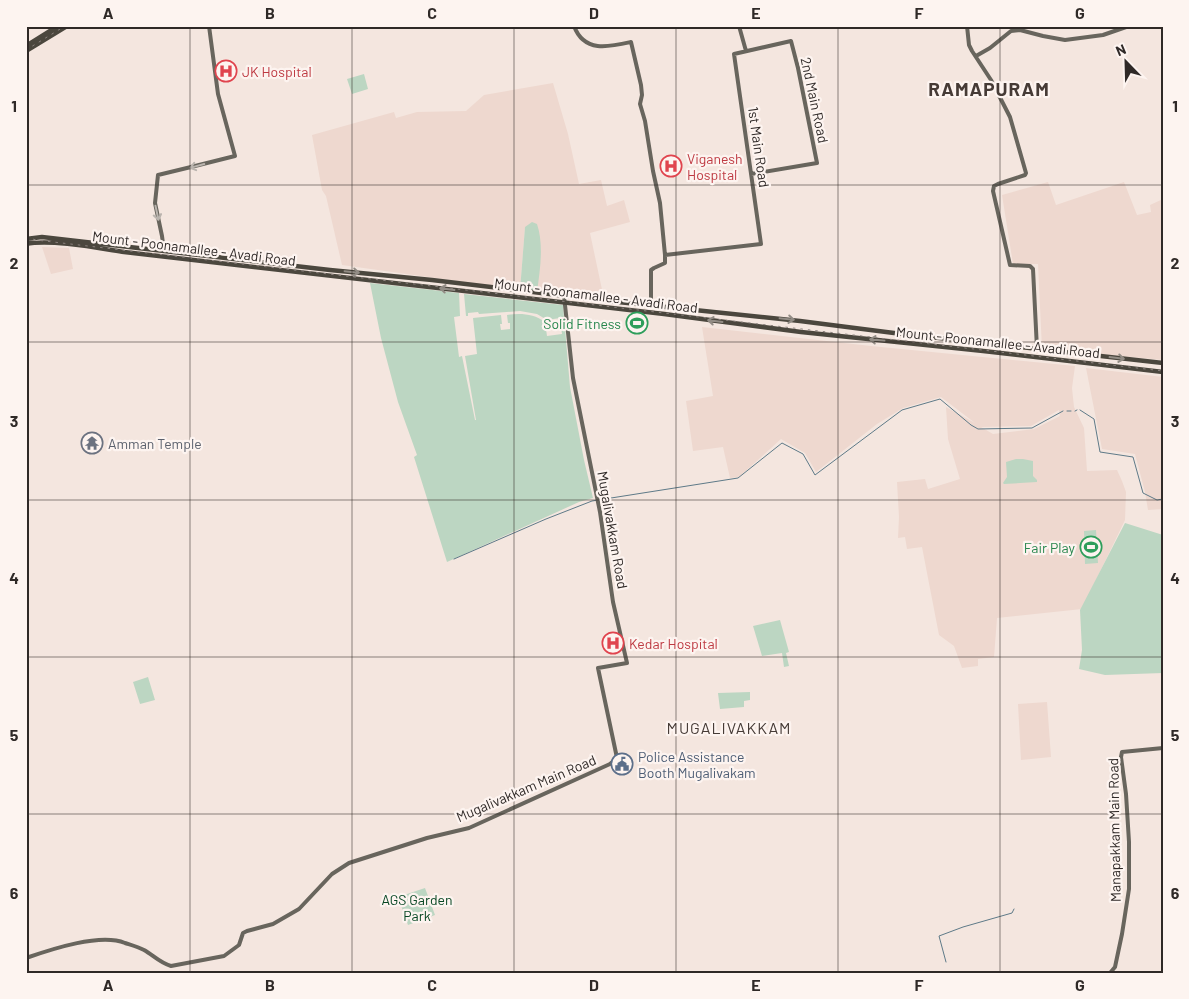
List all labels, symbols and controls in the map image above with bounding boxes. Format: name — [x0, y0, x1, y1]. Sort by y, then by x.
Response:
text: A — [103, 3, 114, 22]
text: B — [265, 3, 275, 22]
text: C — [427, 3, 437, 22]
text: D — [589, 3, 599, 22]
text: E — [751, 3, 761, 22]
text: F — [915, 3, 924, 22]
text: G — [1075, 3, 1085, 22]
north arrow — [1102, 38, 1152, 88]
text: N — [1113, 40, 1128, 59]
street label: 2nd Main Road — [798, 55, 832, 145]
hospital icon: JK Hospital — [214, 59, 238, 83]
place label: JK Hospital — [242, 63, 312, 80]
district label: RAMAPURAM — [928, 77, 1050, 100]
text: 1 — [11, 96, 17, 115]
text: 1 — [1172, 96, 1178, 115]
street label: 1st Main Road — [745, 105, 773, 189]
place label: Viganesh Hospital — [687, 150, 743, 183]
hospital icon: Viganesh Hospital — [659, 154, 683, 178]
one-way arrow — [189, 162, 205, 171]
one-way arrow — [153, 205, 162, 221]
street label: Mount - Poonamallee - Avadi Road — [91, 227, 297, 269]
text: 2 — [10, 253, 19, 272]
text: 2 — [1171, 253, 1180, 272]
one-way arrow — [343, 267, 359, 277]
street label: Mount - Poonamallee - Avadi Road — [493, 274, 699, 316]
one-way arrow — [439, 284, 455, 294]
sports icon: Solid Fitness — [625, 311, 649, 335]
one-way arrow — [779, 314, 795, 324]
place label: Solid Fitness — [543, 315, 621, 332]
one-way arrow — [708, 316, 724, 326]
street label: Mount - Poonamallee - Avadi Road — [895, 323, 1101, 361]
one-way arrow — [869, 335, 885, 345]
one-way arrow — [1109, 353, 1125, 363]
text: 3 — [10, 411, 18, 430]
text: 3 — [1171, 411, 1179, 430]
temple icon: Amman Temple — [80, 431, 104, 455]
place label: Amman Temple — [108, 435, 202, 452]
street label: Mugalivakkam Road — [594, 470, 632, 590]
sports icon: Fair Play — [1079, 535, 1103, 559]
place label: Fair Play — [1024, 539, 1076, 556]
text: 4 — [9, 568, 19, 587]
text: 4 — [1170, 568, 1180, 587]
hospital icon: Kedar Hospital — [601, 631, 625, 655]
place label: Kedar Hospital — [629, 635, 718, 652]
district label: MUGALIVAKKAM — [666, 718, 792, 737]
text: 5 — [10, 725, 19, 744]
text: 5 — [1171, 725, 1180, 744]
place label: Police Assistance Booth Mugalivakam — [638, 748, 756, 781]
street label: Mugalivakkam Main Road — [454, 751, 598, 825]
public building icon: Police Assistance Booth Mugalivakam — [610, 752, 634, 776]
street label: Manapakkam Main Road — [1104, 758, 1124, 902]
text: 6 — [10, 883, 19, 902]
text: 6 — [1171, 883, 1180, 902]
park label: AGS Garden Park — [381, 891, 453, 924]
text: A — [103, 975, 114, 994]
text: B — [265, 975, 275, 994]
text: C — [427, 975, 437, 994]
text: D — [589, 975, 599, 994]
text: E — [751, 975, 761, 994]
text: F — [915, 975, 924, 994]
text: G — [1075, 975, 1085, 994]

